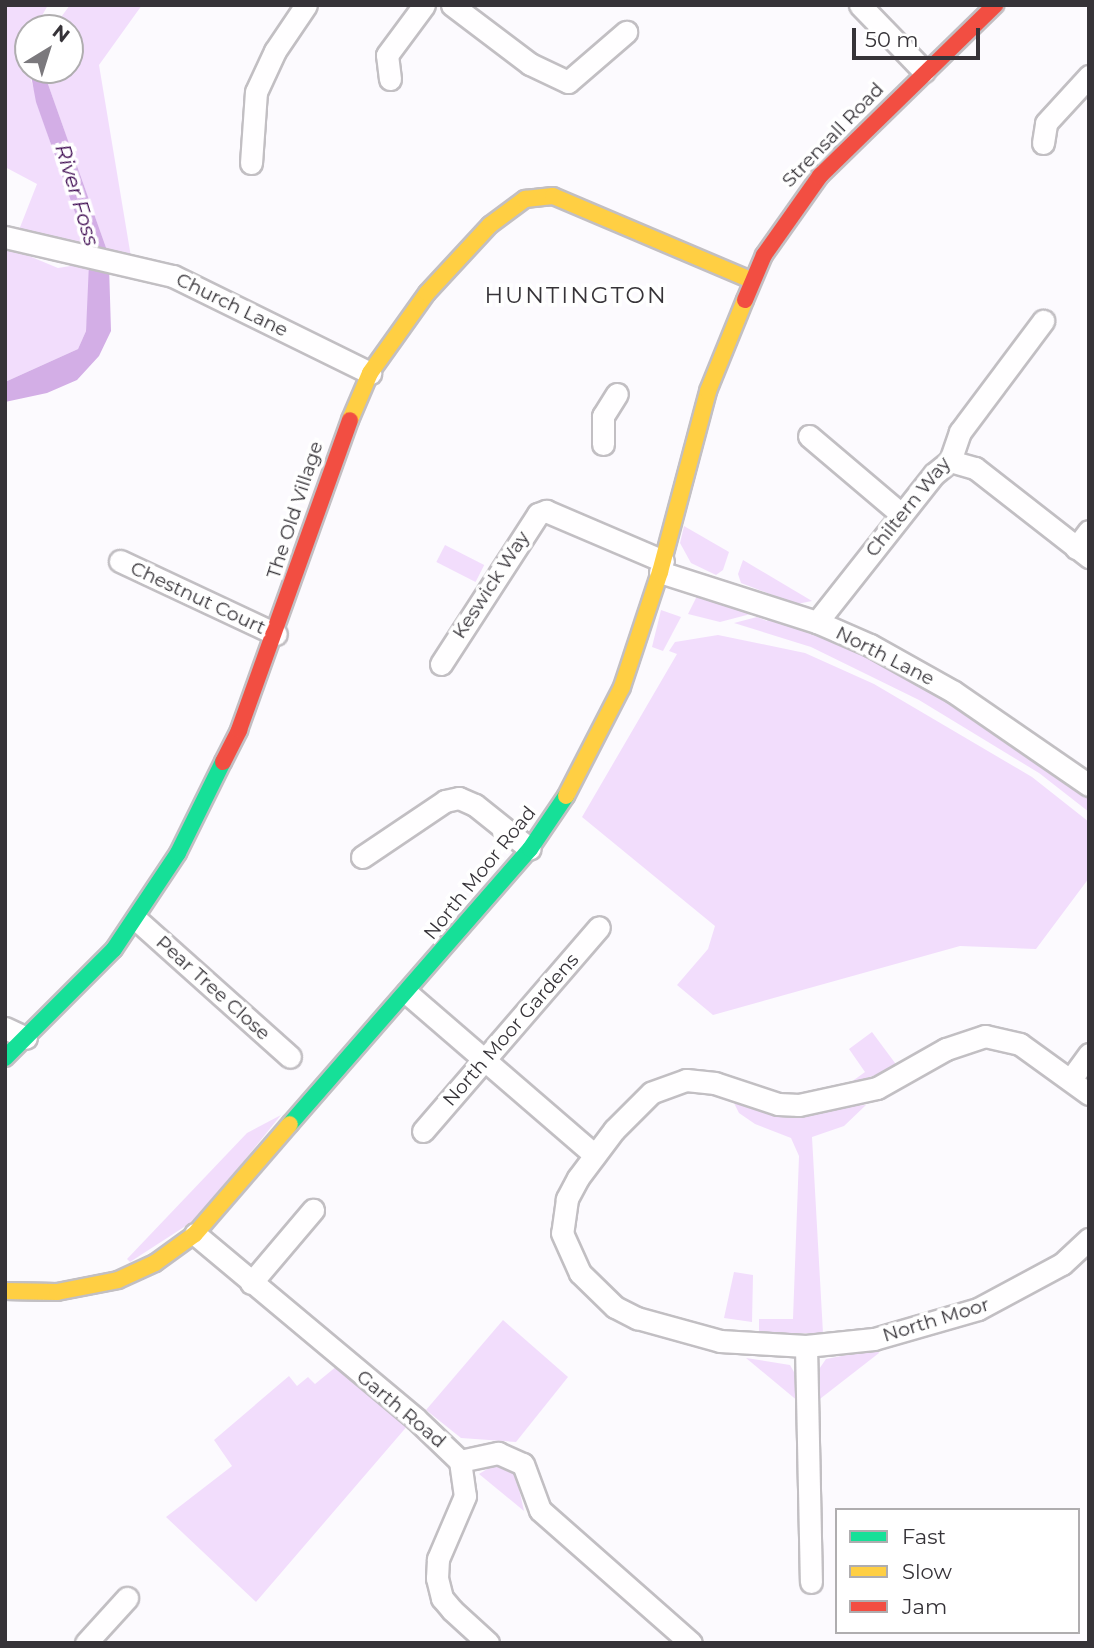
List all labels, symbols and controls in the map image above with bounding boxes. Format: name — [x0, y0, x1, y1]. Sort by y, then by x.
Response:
north arrow — [14, 14, 84, 84]
scale bar — [856, 14, 984, 58]
text: N — [48, 20, 74, 47]
text: 50 m — [865, 27, 919, 52]
street label: Strensall Road — [777, 78, 889, 192]
water label: River Foss — [50, 141, 104, 249]
street label: Church Lane — [172, 268, 292, 342]
district label: HUNTINGTON — [486, 281, 666, 309]
street label: The Old Village — [262, 438, 328, 582]
street label: Chiltern Way — [861, 453, 955, 561]
street label: Keswick Way — [448, 527, 534, 643]
street label: Chestnut Court — [127, 557, 269, 639]
street label: North Lane — [832, 621, 938, 691]
street label: North Moor Road — [419, 802, 541, 944]
street label: Pear Tree Close — [151, 931, 275, 1045]
street label: North Moor Gardens — [438, 949, 584, 1111]
street label: North Moor — [880, 1293, 992, 1347]
street label: Garth Road — [352, 1365, 450, 1453]
legend — [835, 1508, 1080, 1634]
text: Fast — [902, 1524, 946, 1549]
text: Slow — [902, 1559, 952, 1584]
text: Jam — [902, 1594, 947, 1619]

